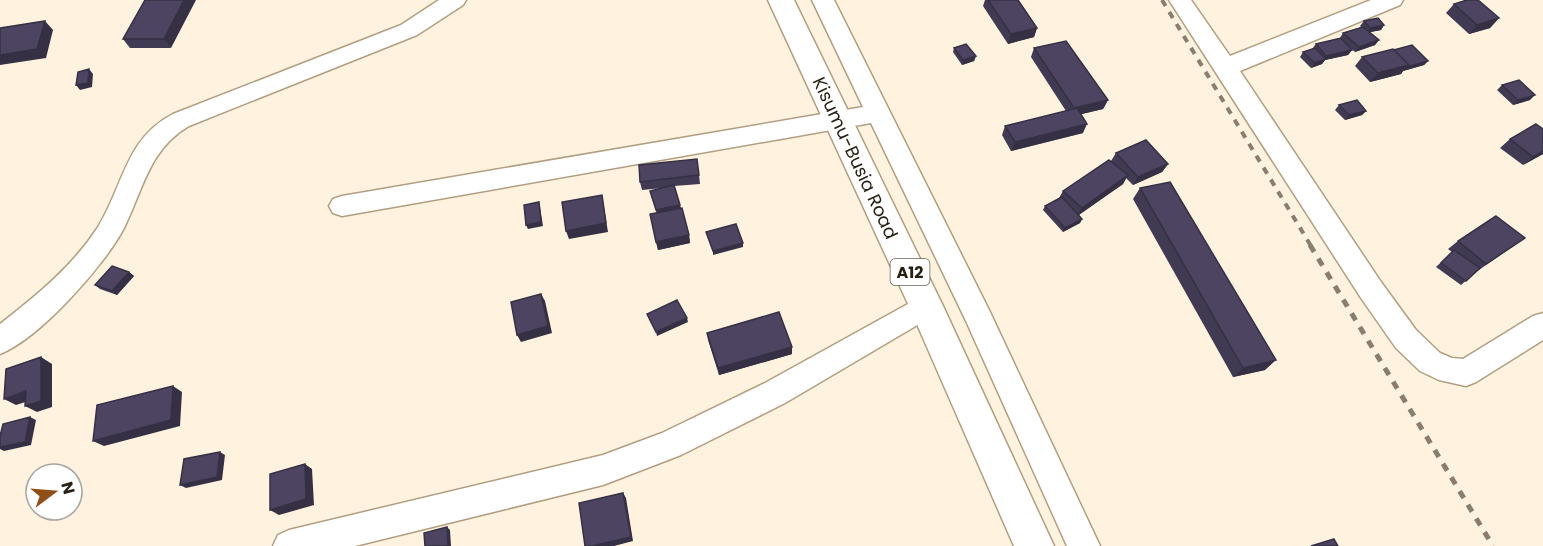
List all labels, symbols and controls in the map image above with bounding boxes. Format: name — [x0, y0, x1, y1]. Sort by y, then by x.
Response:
street label: Kisumu-Busia Road — [807, 73, 904, 243]
road number: A12 — [890, 259, 930, 285]
north arrow — [24, 462, 84, 522]
text: N — [55, 479, 81, 497]

